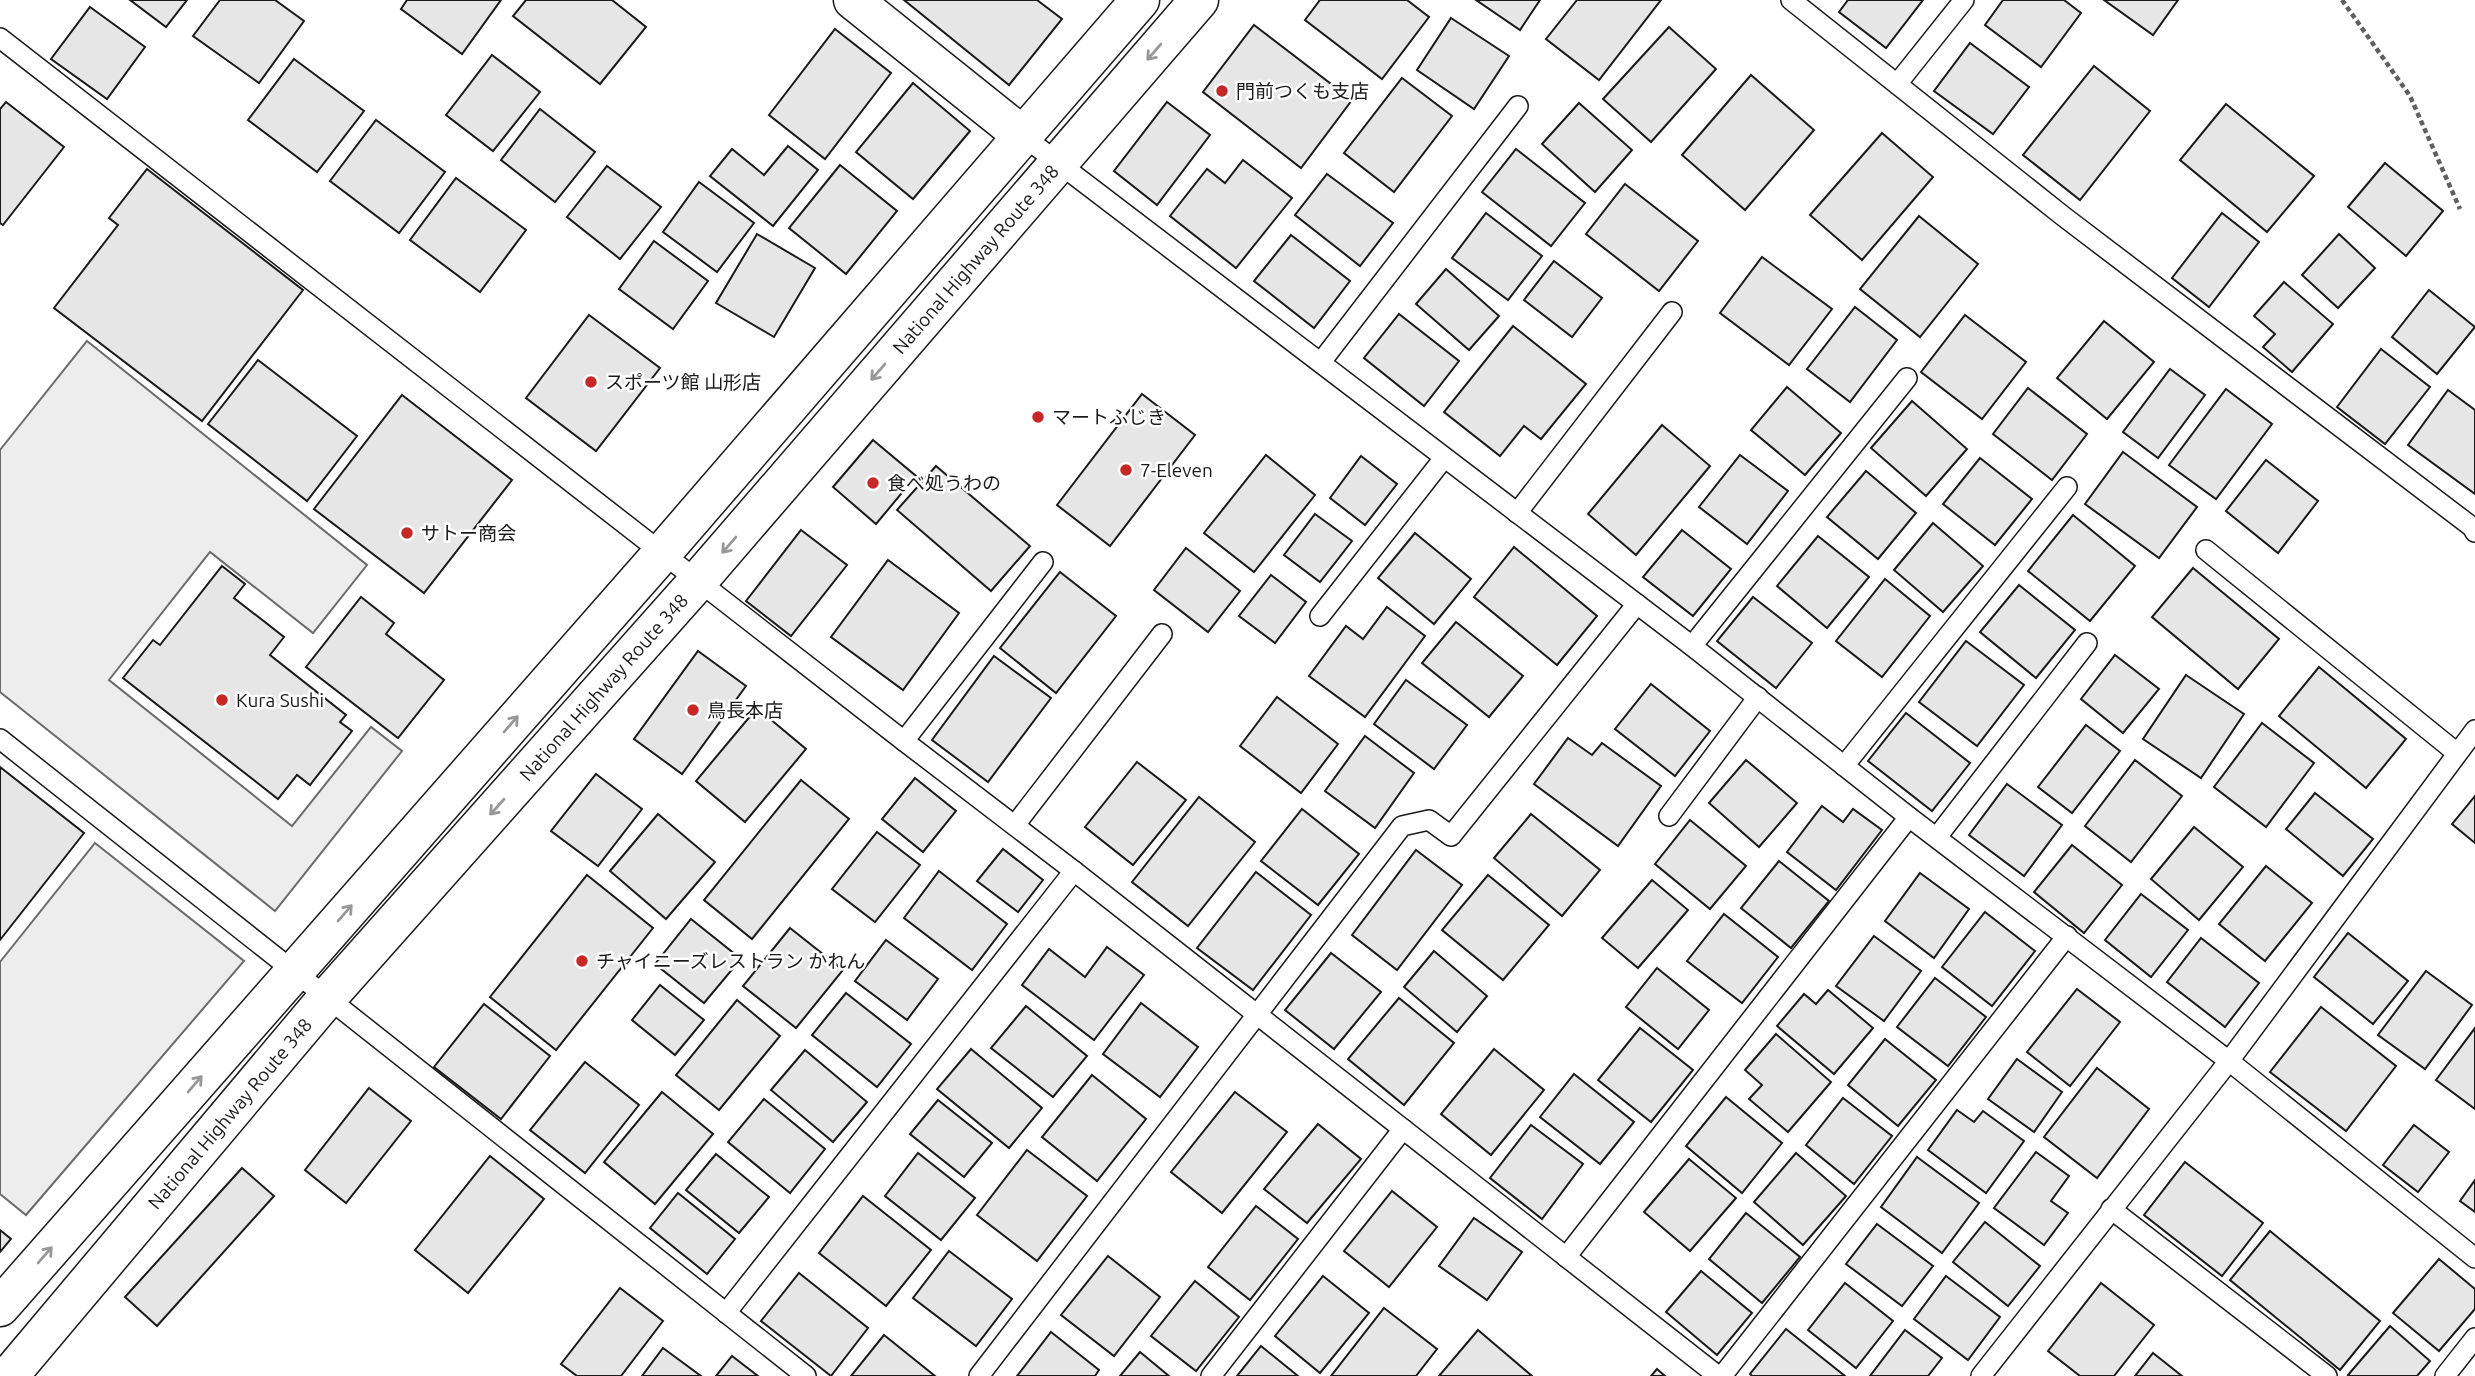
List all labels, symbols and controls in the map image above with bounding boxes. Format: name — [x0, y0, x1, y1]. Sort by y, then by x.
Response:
one-way arrow — [1146, 42, 1162, 60]
place label: 門前つくも支店 — [1236, 80, 1369, 102]
marker: 門前つくも支店 — [1214, 83, 1230, 99]
street label: National Highway Route 348 — [888, 160, 1063, 358]
one-way arrow — [870, 363, 886, 381]
place label: スポーツ館 山形店 — [605, 371, 761, 393]
marker: スポーツ館 山形店 — [583, 374, 599, 390]
place label: マートふじき — [1052, 406, 1166, 428]
marker: マートふじき — [1030, 409, 1046, 425]
place label: 7-Eleven — [1140, 459, 1213, 481]
marker: 7-Eleven — [1118, 462, 1134, 478]
place label: 食べ処うわの — [887, 472, 1001, 494]
marker: 食べ処うわの — [865, 475, 881, 491]
place label: サトー商会 — [421, 522, 516, 544]
marker: サトー商会 — [399, 525, 415, 541]
one-way arrow — [721, 536, 737, 554]
street label: National Highway Route 348 — [515, 589, 692, 785]
place label: Kura Sushi — [236, 689, 324, 711]
marker: Kura Sushi — [214, 692, 230, 708]
place label: 鳥長本店 — [707, 699, 783, 721]
marker: 鳥長本店 — [685, 702, 701, 718]
one-way arrow — [503, 715, 519, 733]
one-way arrow — [489, 797, 505, 815]
one-way arrow — [337, 904, 353, 922]
place label: チャイニーズレストラン かれん — [596, 950, 865, 972]
marker: チャイニーズレストラン かれん — [574, 953, 590, 969]
street label: National Highway Route 348 — [143, 1014, 316, 1213]
one-way arrow — [187, 1075, 203, 1093]
one-way arrow — [37, 1247, 53, 1265]

